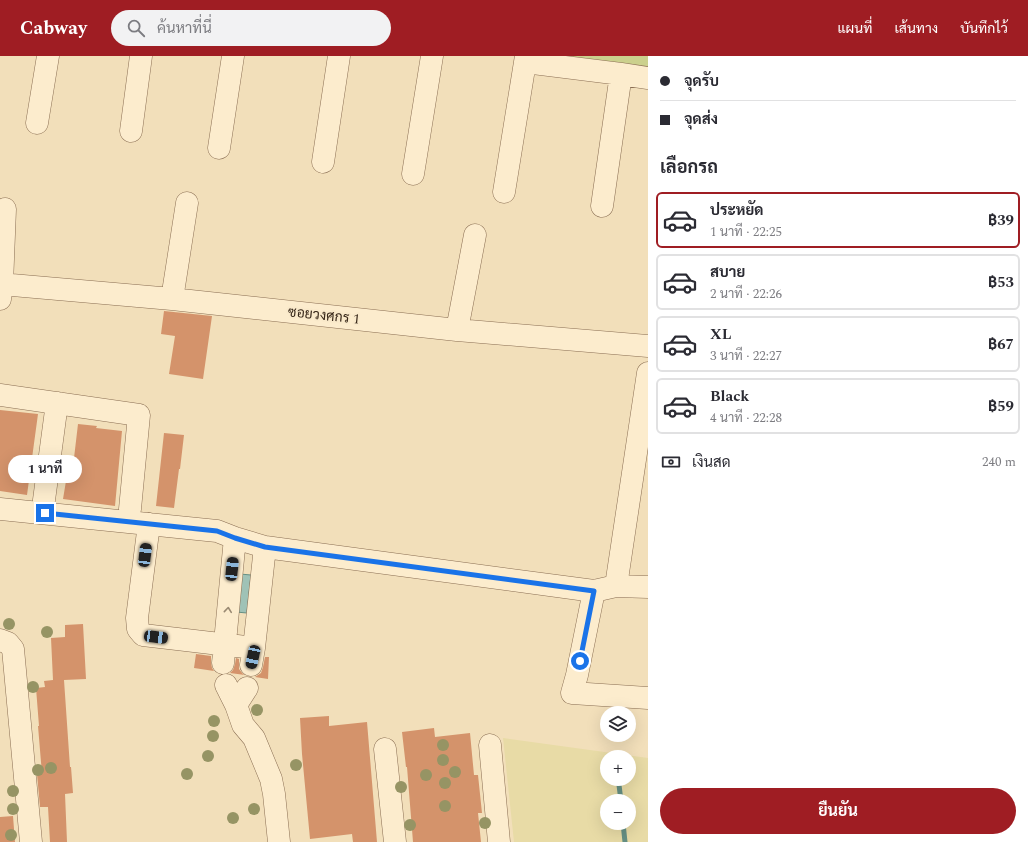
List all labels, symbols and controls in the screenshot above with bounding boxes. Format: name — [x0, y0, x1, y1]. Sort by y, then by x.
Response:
search box — [111, 10, 391, 46]
text: Cabway — [20, 14, 87, 43]
icon: search — [125, 17, 147, 39]
text: ค้นหาที่นี่ — [157, 17, 212, 40]
text: แผนที่ — [837, 18, 872, 39]
text: เส้นทาง — [894, 18, 938, 39]
text: บันทึกไว้ — [960, 18, 1008, 39]
text: จุดรับ — [684, 70, 719, 93]
text: จุดส่ง — [684, 108, 718, 131]
text: เลือกรถ — [660, 154, 718, 181]
text: ประหยัด — [710, 199, 763, 222]
icon: car — [662, 202, 698, 238]
text: ฿39 — [988, 209, 1014, 232]
text: 1 นาที · 22:25 — [710, 222, 782, 242]
text: สบาย — [710, 261, 745, 284]
icon: car — [662, 264, 698, 300]
text: ฿53 — [988, 271, 1014, 294]
text: 2 นาที · 22:26 — [710, 284, 782, 304]
street label: ซอยวงศกร 1 — [287, 301, 361, 330]
text: XL — [710, 323, 731, 346]
icon: car — [662, 326, 698, 362]
text: ฿67 — [988, 333, 1014, 356]
text: 3 นาที · 22:27 — [710, 346, 782, 366]
text: Black — [710, 385, 749, 408]
icon: car — [662, 388, 698, 424]
text: ฿59 — [988, 395, 1014, 418]
text: 4 นาที · 22:28 — [710, 408, 782, 428]
icon: cash — [660, 451, 682, 473]
text: เงินสด — [692, 451, 731, 474]
text: 240 m — [982, 452, 1016, 472]
callout: 1 นาที — [8, 455, 82, 483]
text: 1 นาที — [28, 459, 62, 479]
route end — [36, 504, 54, 522]
car — [138, 542, 152, 568]
car — [225, 556, 239, 582]
one-way arrow — [223, 607, 232, 613]
car — [143, 630, 169, 644]
car — [245, 644, 261, 670]
route start — [571, 652, 589, 670]
map controls — [600, 706, 636, 830]
button: layers — [600, 706, 636, 742]
button: + — [600, 750, 636, 786]
button: ยืนยัน — [660, 788, 1016, 834]
button: − — [600, 794, 636, 830]

